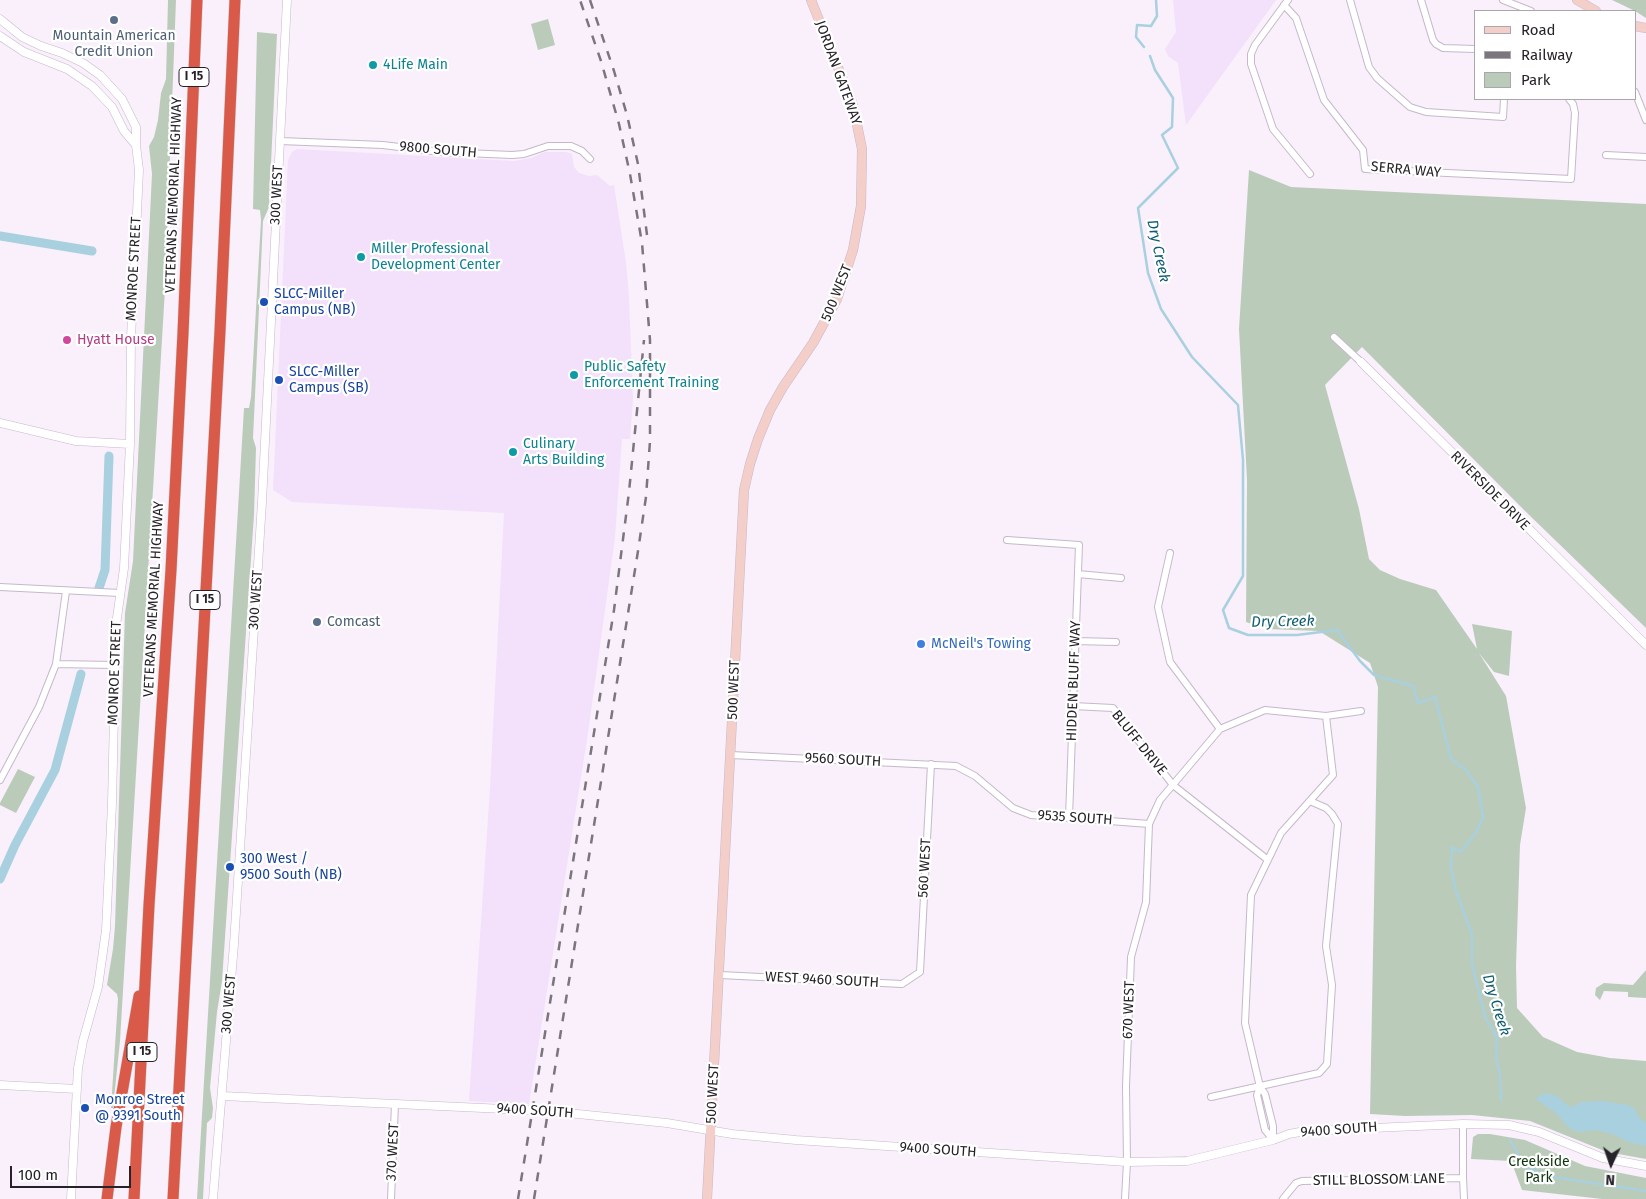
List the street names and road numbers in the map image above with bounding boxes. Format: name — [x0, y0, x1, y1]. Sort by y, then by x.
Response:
street label: JORDAN GATEWAY — [811, 18, 865, 128]
road number: I 15 — [179, 68, 209, 86]
street label: VETERANS MEMORIAL HIGHWAY — [162, 97, 186, 293]
street label: 9800 SOUTH — [399, 138, 477, 162]
street label: SERRA WAY — [1370, 159, 1442, 181]
street label: 300 WEST — [267, 165, 287, 225]
street label: MONROE STREET — [123, 216, 145, 322]
street label: 500 WEST — [818, 262, 856, 324]
street label: RIVERSIDE DRIVE — [1447, 448, 1533, 534]
street label: VETERANS MEMORIAL HIGHWAY — [140, 501, 168, 697]
street label: 300 WEST — [246, 570, 266, 630]
road number: I 15 — [190, 590, 220, 610]
street label: MONROE STREET — [105, 620, 125, 726]
street label: HIDDEN BLUFF WAY — [1063, 620, 1085, 742]
street label: 500 WEST — [725, 660, 743, 720]
street label: BLUFF DRIVE — [1108, 707, 1170, 779]
street label: 9560 SOUTH — [804, 750, 882, 770]
street label: 9535 SOUTH — [1037, 807, 1113, 829]
street label: 560 WEST — [915, 838, 935, 898]
street label: WEST 9460 SOUTH — [765, 969, 879, 991]
street label: 300 WEST — [218, 973, 240, 1035]
street label: 670 WEST — [1120, 981, 1138, 1039]
road number: I 15 — [127, 1042, 157, 1062]
street label: 500 WEST — [703, 1064, 723, 1124]
street label: 9400 SOUTH — [496, 1100, 574, 1122]
street label: 9400 SOUTH — [1300, 1119, 1378, 1141]
street label: 370 WEST — [383, 1123, 403, 1181]
street label: 9400 SOUTH — [899, 1139, 977, 1161]
street label: STILL BLOSSOM LANE — [1313, 1170, 1445, 1190]

